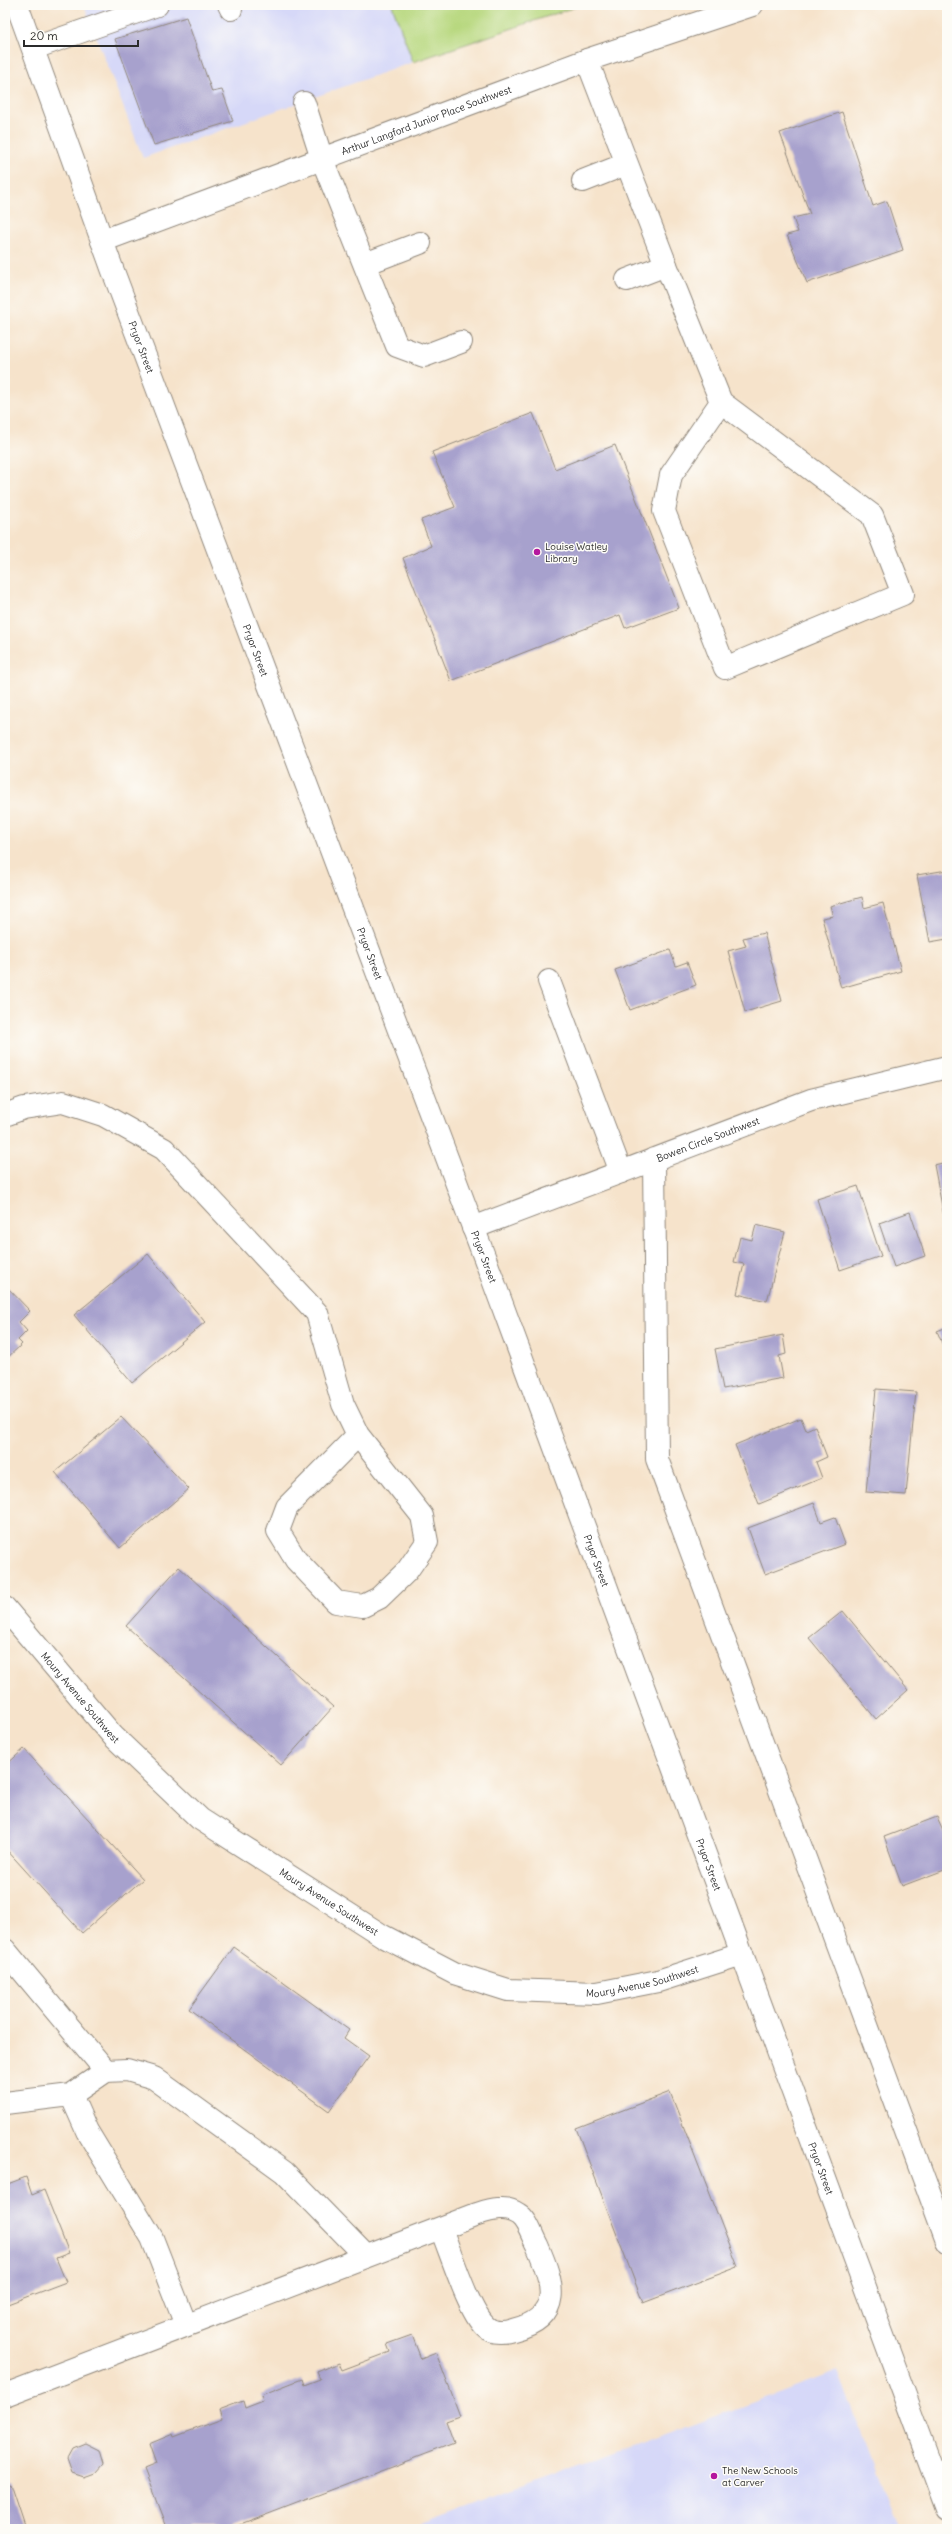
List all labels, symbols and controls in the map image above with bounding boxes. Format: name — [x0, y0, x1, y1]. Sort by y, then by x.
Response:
scale bar — [24, 22, 138, 48]
text: 20 m — [30, 28, 58, 43]
street label: Arthur Langford Junior Place Southwest — [339, 82, 514, 158]
street label: Pryor Street — [126, 319, 158, 375]
place label: Louise Watley Library — [545, 540, 608, 565]
marker: Louise Watley Library — [532, 547, 542, 557]
street label: Pryor Street — [240, 622, 272, 679]
street label: Pryor Street — [354, 926, 386, 982]
street label: Bowen Circle Southwest — [654, 1114, 762, 1164]
street label: Pryor Street — [468, 1229, 500, 1285]
street label: Pryor Street — [581, 1533, 612, 1589]
street label: Moury Avenue Southwest — [38, 1649, 123, 1746]
street label: Pryor Street — [693, 1837, 725, 1893]
street label: Moury Avenue Southwest — [277, 1865, 382, 1938]
street label: Moury Avenue Southwest — [586, 1962, 700, 2000]
street label: Pryor Street — [806, 2140, 837, 2197]
place label: The New Schools at Carver — [722, 2464, 798, 2489]
marker: The New Schools at Carver — [709, 2471, 719, 2481]

